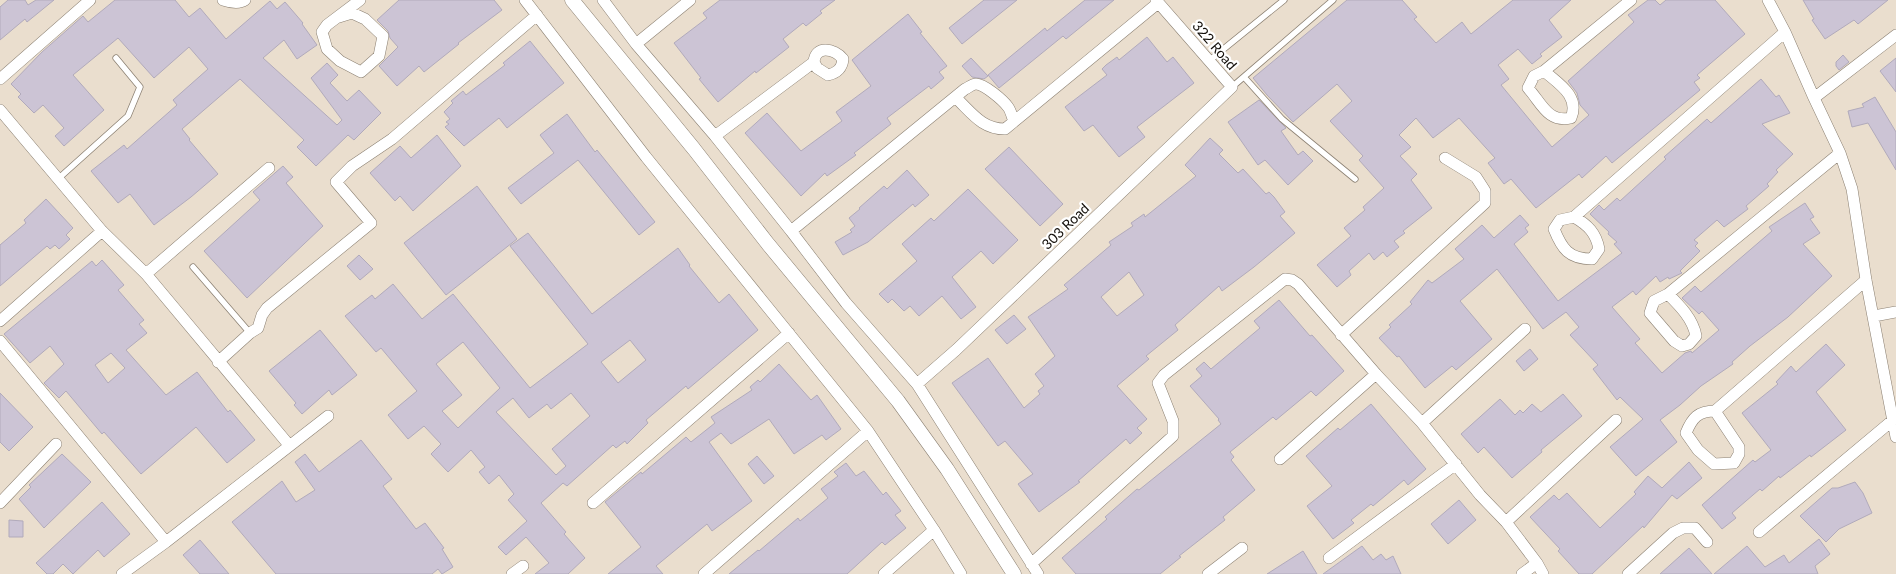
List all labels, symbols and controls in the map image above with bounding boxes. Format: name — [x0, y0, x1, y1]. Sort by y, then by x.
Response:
street label: 322 Road — [1189, 17, 1241, 73]
street label: 303 Road — [1038, 199, 1092, 253]

